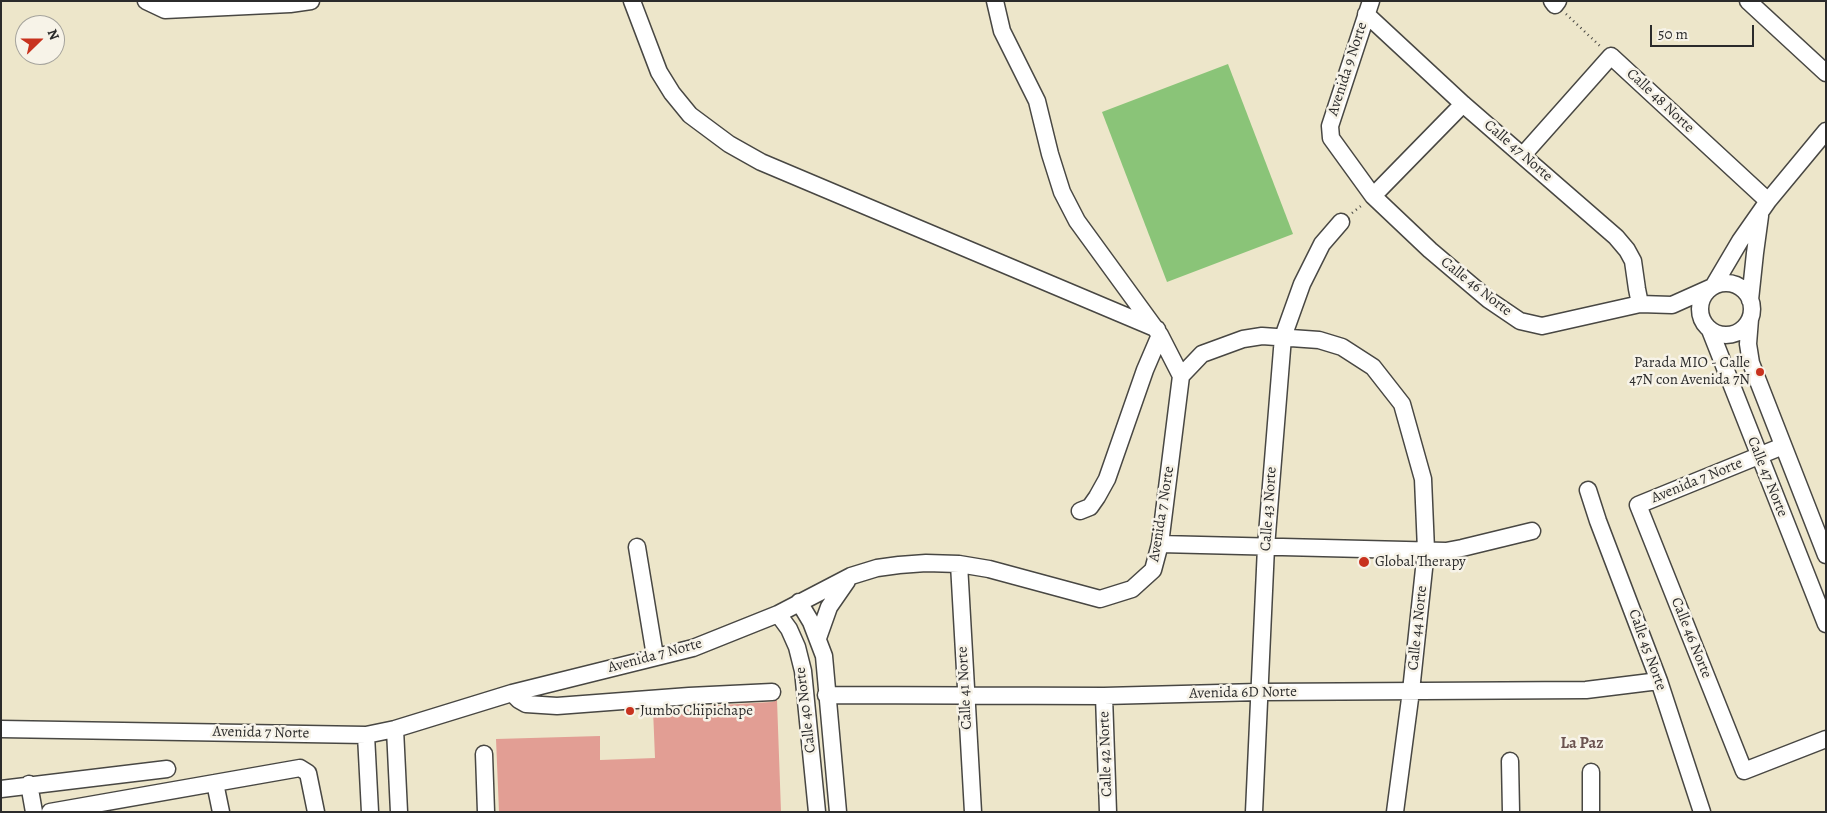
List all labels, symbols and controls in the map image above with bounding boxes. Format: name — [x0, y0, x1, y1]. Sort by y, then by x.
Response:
north arrow — [15, 15, 65, 65]
scale bar — [1652, 15, 1756, 47]
street label: Avenida 9 Norte — [1324, 20, 1372, 118]
text: 50 m — [1658, 24, 1688, 44]
text: N — [43, 26, 64, 43]
street label: Calle 48 Norte — [1622, 65, 1698, 137]
street label: Calle 47 Norte — [1480, 116, 1556, 186]
street label: Calle 46 Norte — [1437, 254, 1515, 320]
place label: Parada MIO - Calle 47N con Avenida 7N — [1629, 354, 1750, 389]
marker: Parada MIO - Calle 47N con Avenida 7N — [1754, 366, 1766, 378]
street label: Calle 47 Norte — [1743, 434, 1791, 520]
street label: Avenida 7 Norte — [1649, 455, 1745, 507]
street label: Avenida 7 Norte — [1146, 465, 1178, 563]
street label: Calle 43 Norte — [1257, 466, 1281, 552]
place label: Global Therapy — [1375, 553, 1466, 571]
marker: Global Therapy — [1357, 555, 1371, 569]
street label: Calle 44 Norte — [1405, 585, 1431, 671]
street label: Calle 46 Norte — [1667, 595, 1715, 681]
street label: Calle 45 Norte — [1624, 607, 1670, 693]
street label: Avenida 7 Norte — [606, 635, 704, 677]
street label: Calle 41 Norte — [954, 646, 976, 730]
street label: Calle 40 Norte — [792, 666, 820, 754]
street label: Avenida 6D Norte — [1189, 683, 1297, 703]
place label: Jumbo Chipichape — [640, 702, 753, 720]
marker: Jumbo Chipichape — [624, 705, 636, 717]
street label: Calle 42 Norte — [1096, 711, 1116, 797]
street label: Avenida 7 Norte — [212, 723, 310, 743]
district label: La Paz — [1561, 734, 1603, 754]

